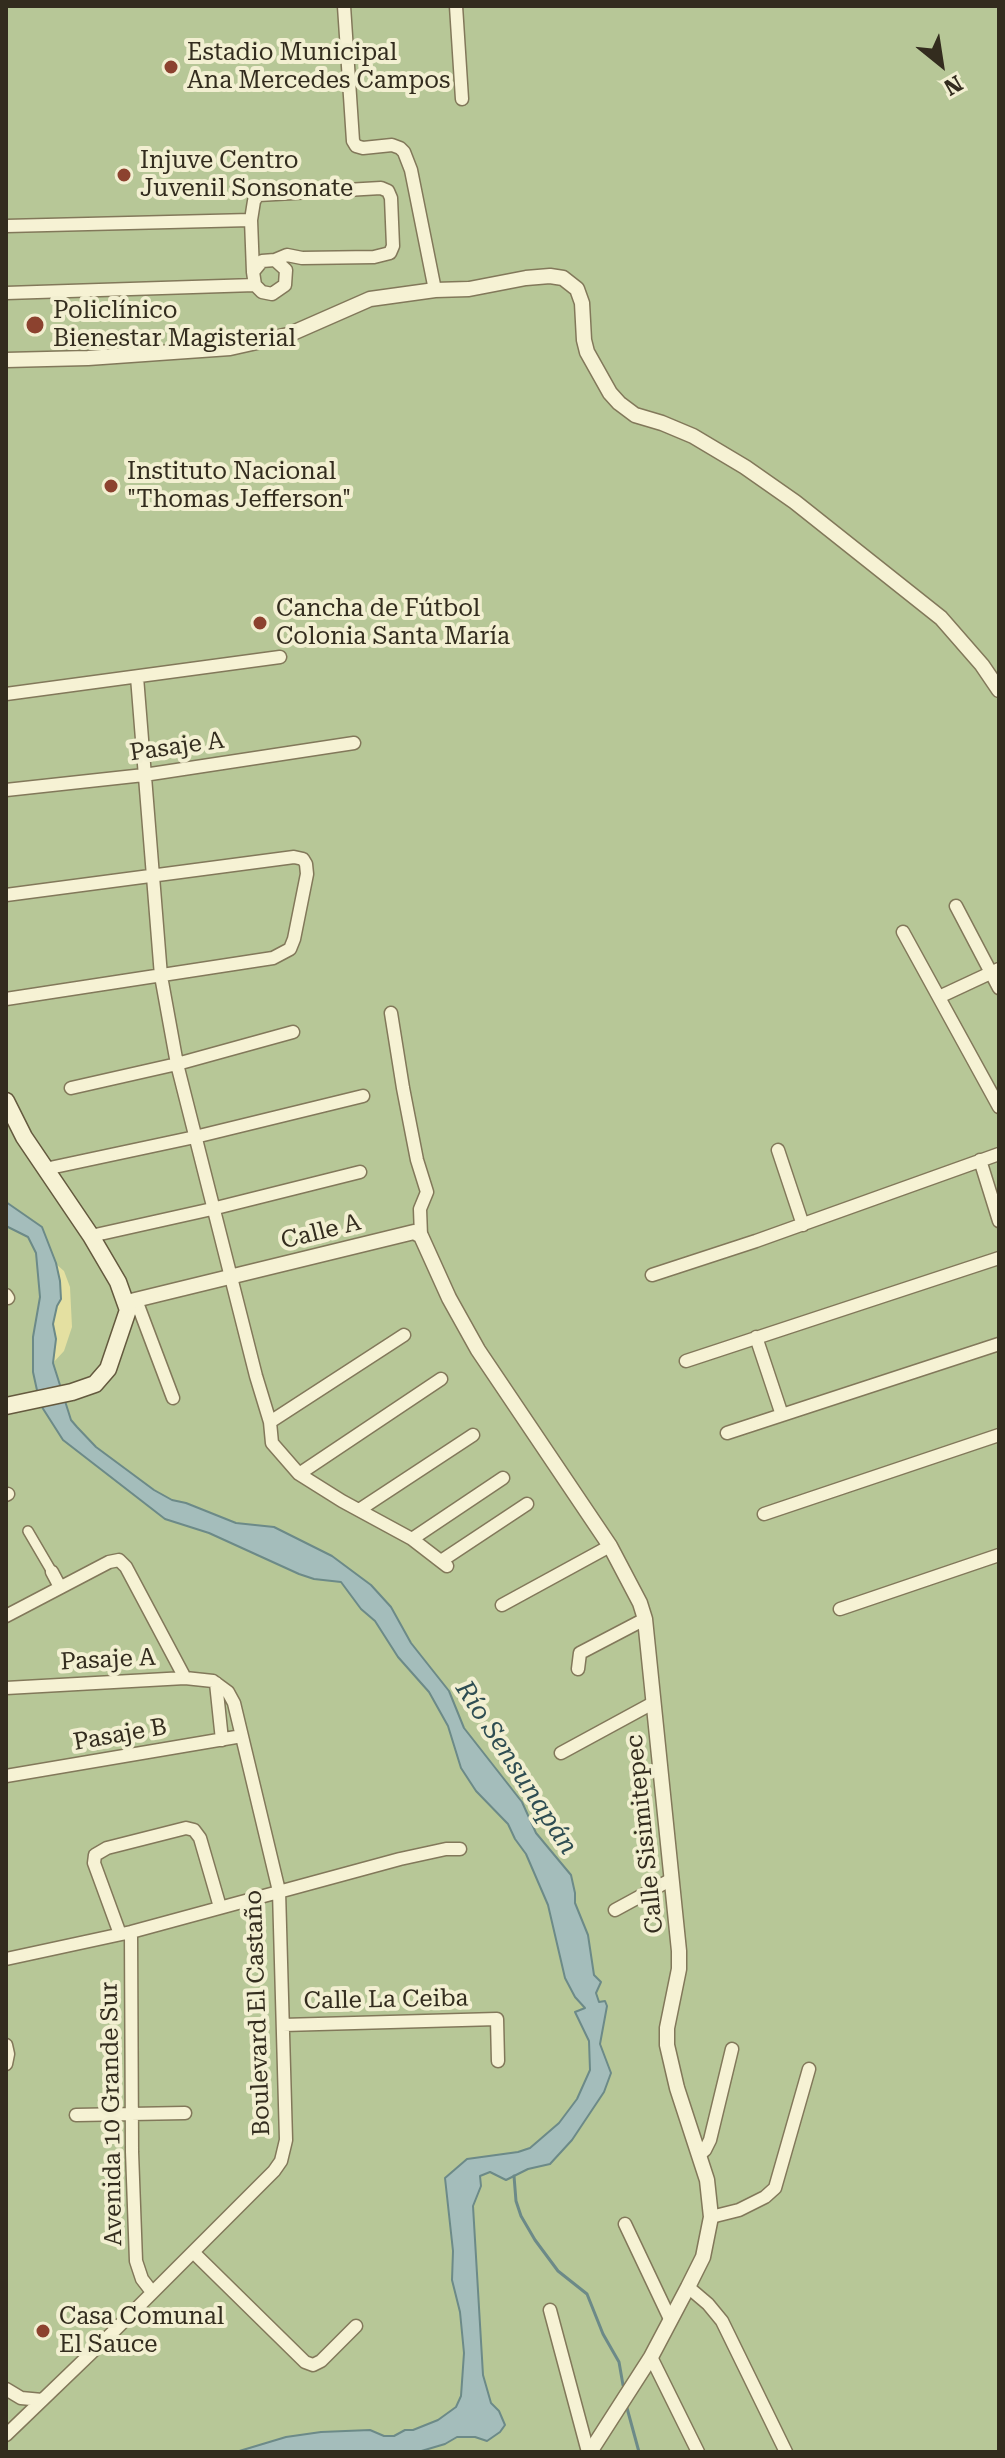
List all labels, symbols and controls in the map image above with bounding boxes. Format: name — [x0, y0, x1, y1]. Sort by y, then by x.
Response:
north arrow — [901, 24, 981, 104]
place label: Estadio Municipal Ana Mercedes Campos — [187, 39, 450, 95]
marker: Estadio Municipal Ana Mercedes Campos — [162, 58, 180, 76]
text: N — [940, 70, 967, 100]
place label: Injuve Centro Juvenil Sonsonate — [140, 147, 353, 203]
marker: Injuve Centro Juvenil Sonsonate — [115, 166, 133, 184]
place label: Policlínico Bienestar Magisterial — [53, 297, 296, 353]
marker: Policlínico Bienestar Magisterial — [24, 314, 46, 336]
place label: Instituto Nacional "Thomas Jefferson" — [127, 458, 351, 514]
marker: Instituto Nacional "Thomas Jefferson" — [102, 477, 120, 495]
place label: Cancha de Fútbol Colonia Santa María — [276, 595, 510, 651]
marker: Cancha de Fútbol Colonia Santa María — [251, 614, 269, 632]
street label: Pasaje A — [128, 726, 226, 768]
street label: Calle A — [278, 1208, 364, 1256]
street label: Pasaje A — [60, 1643, 156, 1677]
water label: Río Sensunapán — [448, 1675, 584, 1861]
street label: Pasaje B — [71, 1713, 169, 1757]
street label: Calle Sisimitepec — [620, 1733, 670, 1935]
street label: Boulevard El Castaño — [239, 1889, 277, 2137]
street label: Avenida 10 Grande Sur — [95, 1982, 129, 2246]
street label: Calle La Ceiba — [303, 1984, 469, 2016]
place label: Casa Comunal El Sauce — [59, 2303, 224, 2359]
marker: Casa Comunal El Sauce — [34, 2322, 52, 2340]

